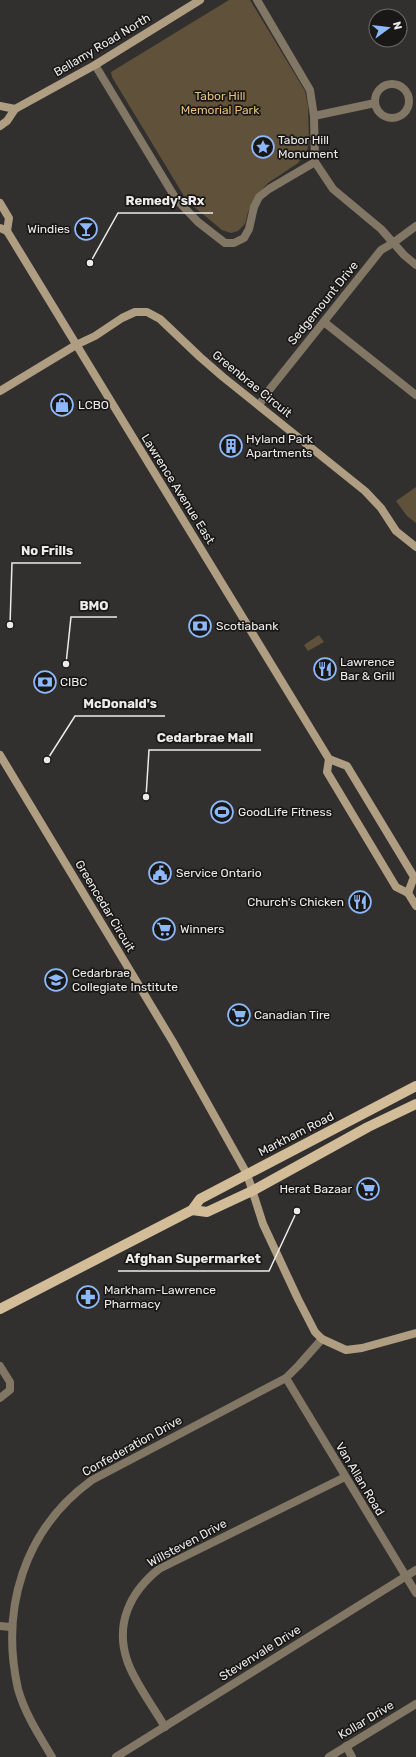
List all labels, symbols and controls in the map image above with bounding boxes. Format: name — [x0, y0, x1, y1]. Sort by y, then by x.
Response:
north arrow — [368, 8, 408, 48]
street label: Bellamy Road North — [51, 11, 153, 79]
text: N — [390, 20, 405, 31]
park label: Tabor Hill Memorial Park — [181, 89, 260, 117]
place label: Tabor Hill Monument — [278, 133, 338, 161]
place icon: Tabor Hill Monument — [250, 134, 276, 160]
callout: Remedy'sRx — [118, 188, 213, 213]
text: Remedy'sRx — [126, 193, 205, 208]
bar icon: Windies — [73, 216, 99, 242]
place label: Windies — [27, 222, 70, 236]
street label: Sedgemount Drive — [285, 258, 361, 348]
street label: Greenbrae Circuit — [210, 348, 295, 420]
shop icon: LCBO — [49, 392, 75, 418]
place label: LCBO — [78, 398, 109, 412]
street label: Lawrence Avenue East — [138, 431, 218, 547]
place label: Hyland Park Apartments — [246, 432, 314, 460]
building icon: Hyland Park Apartments — [218, 433, 244, 459]
callout: No Frills — [12, 538, 81, 563]
text: No Frills — [21, 543, 73, 558]
callout: BMO — [71, 592, 117, 617]
text: BMO — [79, 598, 109, 613]
bank icon: Scotiabank — [187, 613, 213, 639]
place label: Scotiabank — [216, 619, 279, 633]
place label: Lawrence Bar & Grill — [340, 655, 395, 683]
restaurant icon: Lawrence Bar & Grill — [312, 656, 338, 682]
bank icon: CIBC — [32, 669, 58, 695]
place label: CIBC — [60, 675, 87, 689]
callout: McDonald's — [75, 691, 165, 716]
text: McDonald's — [83, 696, 157, 711]
callout: Cedarbrae Mall — [149, 725, 261, 750]
text: Cedarbrae Mall — [157, 730, 253, 745]
sports icon: GoodLife Fitness — [209, 799, 235, 825]
place label: GoodLife Fitness — [238, 805, 332, 819]
street label: Greencedar Circuit — [72, 858, 138, 955]
public building icon: Service Ontario — [147, 860, 173, 886]
place label: Service Ontario — [176, 866, 262, 880]
restaurant icon: Church's Chicken — [347, 889, 373, 915]
place label: Church's Chicken — [247, 895, 344, 909]
supermarket icon: Winners — [151, 916, 177, 942]
place label: Winners — [180, 922, 224, 936]
place label: Cedarbrae Collegiate Institute — [72, 966, 178, 994]
school or university icon: Cedarbrae Collegiate Institute — [43, 967, 69, 993]
supermarket icon: Canadian Tire — [226, 1002, 252, 1028]
place label: Canadian Tire — [254, 1008, 330, 1022]
street label: Markham Road — [256, 1109, 336, 1159]
supermarket icon: Herat Bazaar — [355, 1176, 381, 1202]
place label: Herat Bazaar — [279, 1182, 352, 1196]
callout: Afghan Supermarket — [118, 1246, 269, 1271]
text: Afghan Supermarket — [125, 1251, 261, 1266]
place label: Markham-Lawrence Pharmacy — [104, 1283, 216, 1311]
pharmacy icon: Markham-Lawrence Pharmacy — [75, 1284, 101, 1310]
street label: Confederation Drive — [80, 1413, 185, 1479]
street label: Van Allan Road — [333, 1440, 387, 1518]
street label: Willsteven Drive — [145, 1516, 229, 1570]
street label: Stevenvale Drive — [217, 1622, 304, 1684]
street label: Kollar Drive — [336, 1698, 397, 1742]

